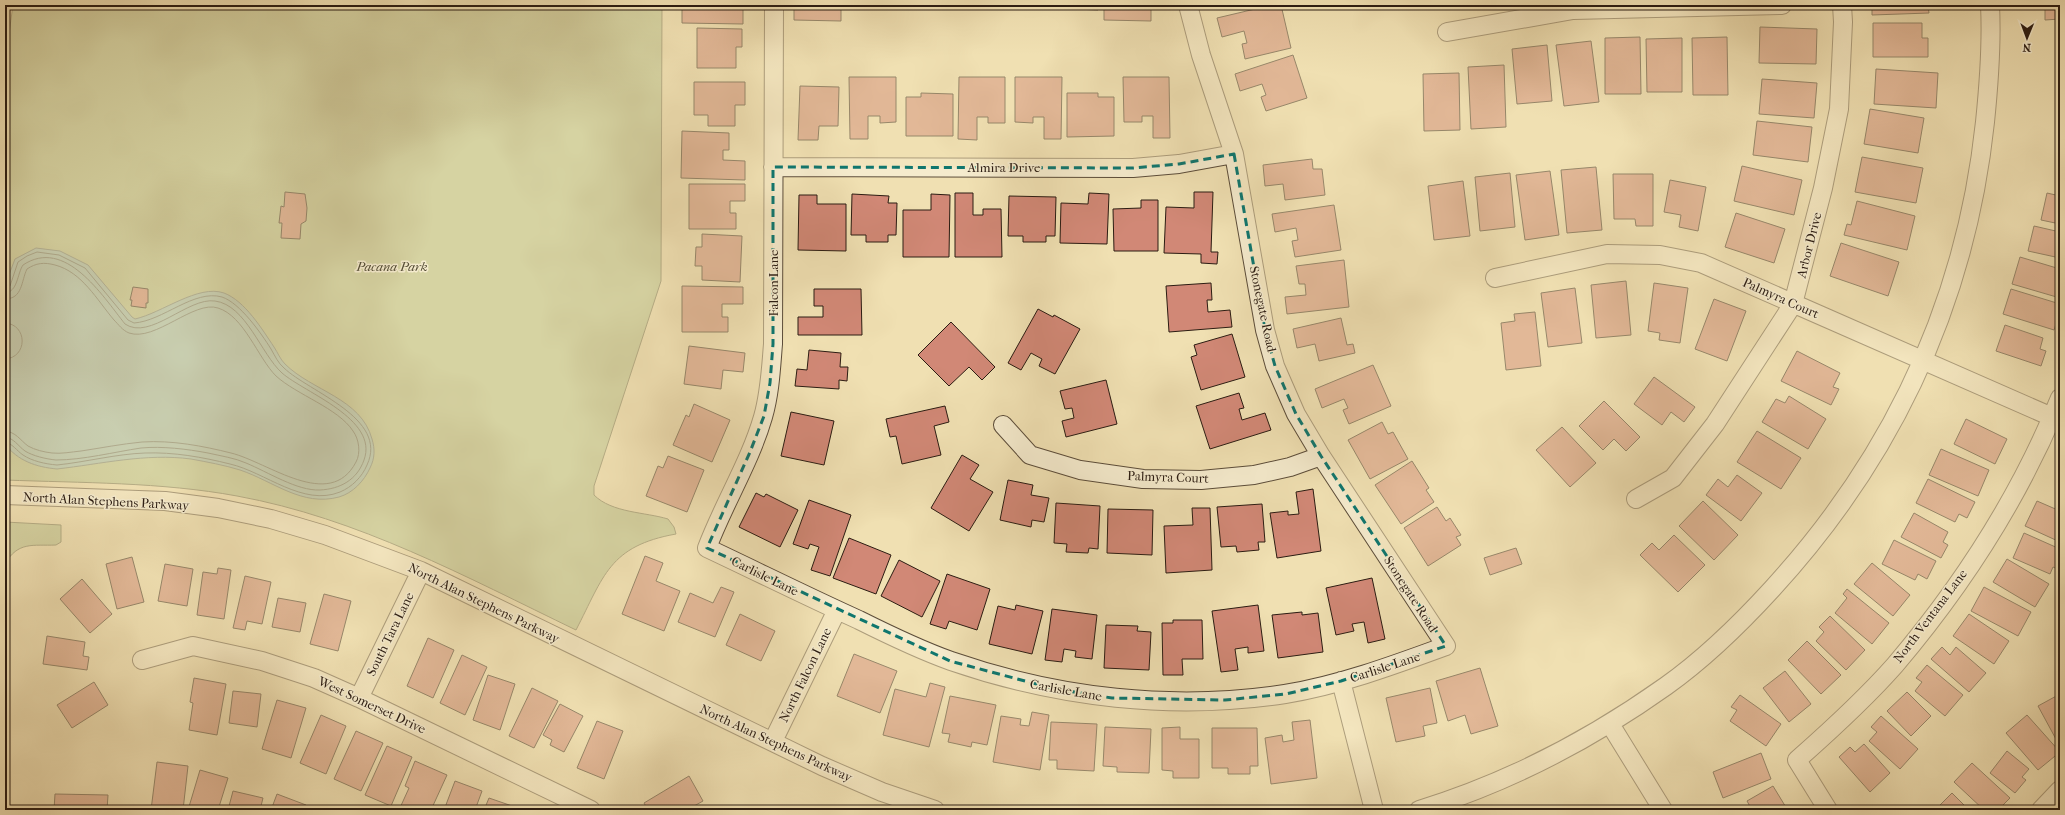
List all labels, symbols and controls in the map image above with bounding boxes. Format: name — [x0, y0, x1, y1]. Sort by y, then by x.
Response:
north arrow — [2007, 18, 2047, 58]
text: N — [2022, 41, 2031, 54]
street label: Almira Drive — [967, 160, 1041, 175]
street label: Arbor Drive — [1793, 210, 1825, 280]
street label: Falcon Lane — [766, 249, 781, 316]
park label: Pacana Park — [355, 259, 428, 274]
street label: Stonegate Road — [1247, 265, 1280, 354]
street label: Palmyra Court — [1741, 275, 1822, 322]
street label: Palmyra Court — [1127, 468, 1210, 486]
street label: North Alan Stephens Parkway — [22, 489, 191, 513]
street label: Carlisle Lane — [729, 553, 802, 599]
street label: Stonegate Road — [1381, 553, 1442, 636]
street label: North Alan Stephens Parkway — [406, 560, 563, 647]
street label: North Ventana Lane — [1890, 566, 1970, 666]
street label: South Tara Lane — [363, 589, 417, 678]
street label: North Falcon Lane — [776, 625, 835, 725]
street label: Carlisle Lane — [1348, 648, 1423, 685]
street label: West Somerset Drive — [315, 673, 429, 737]
street label: Carlisle Lane — [1029, 676, 1104, 704]
street label: North Alan Stephens Parkway — [697, 701, 856, 785]

